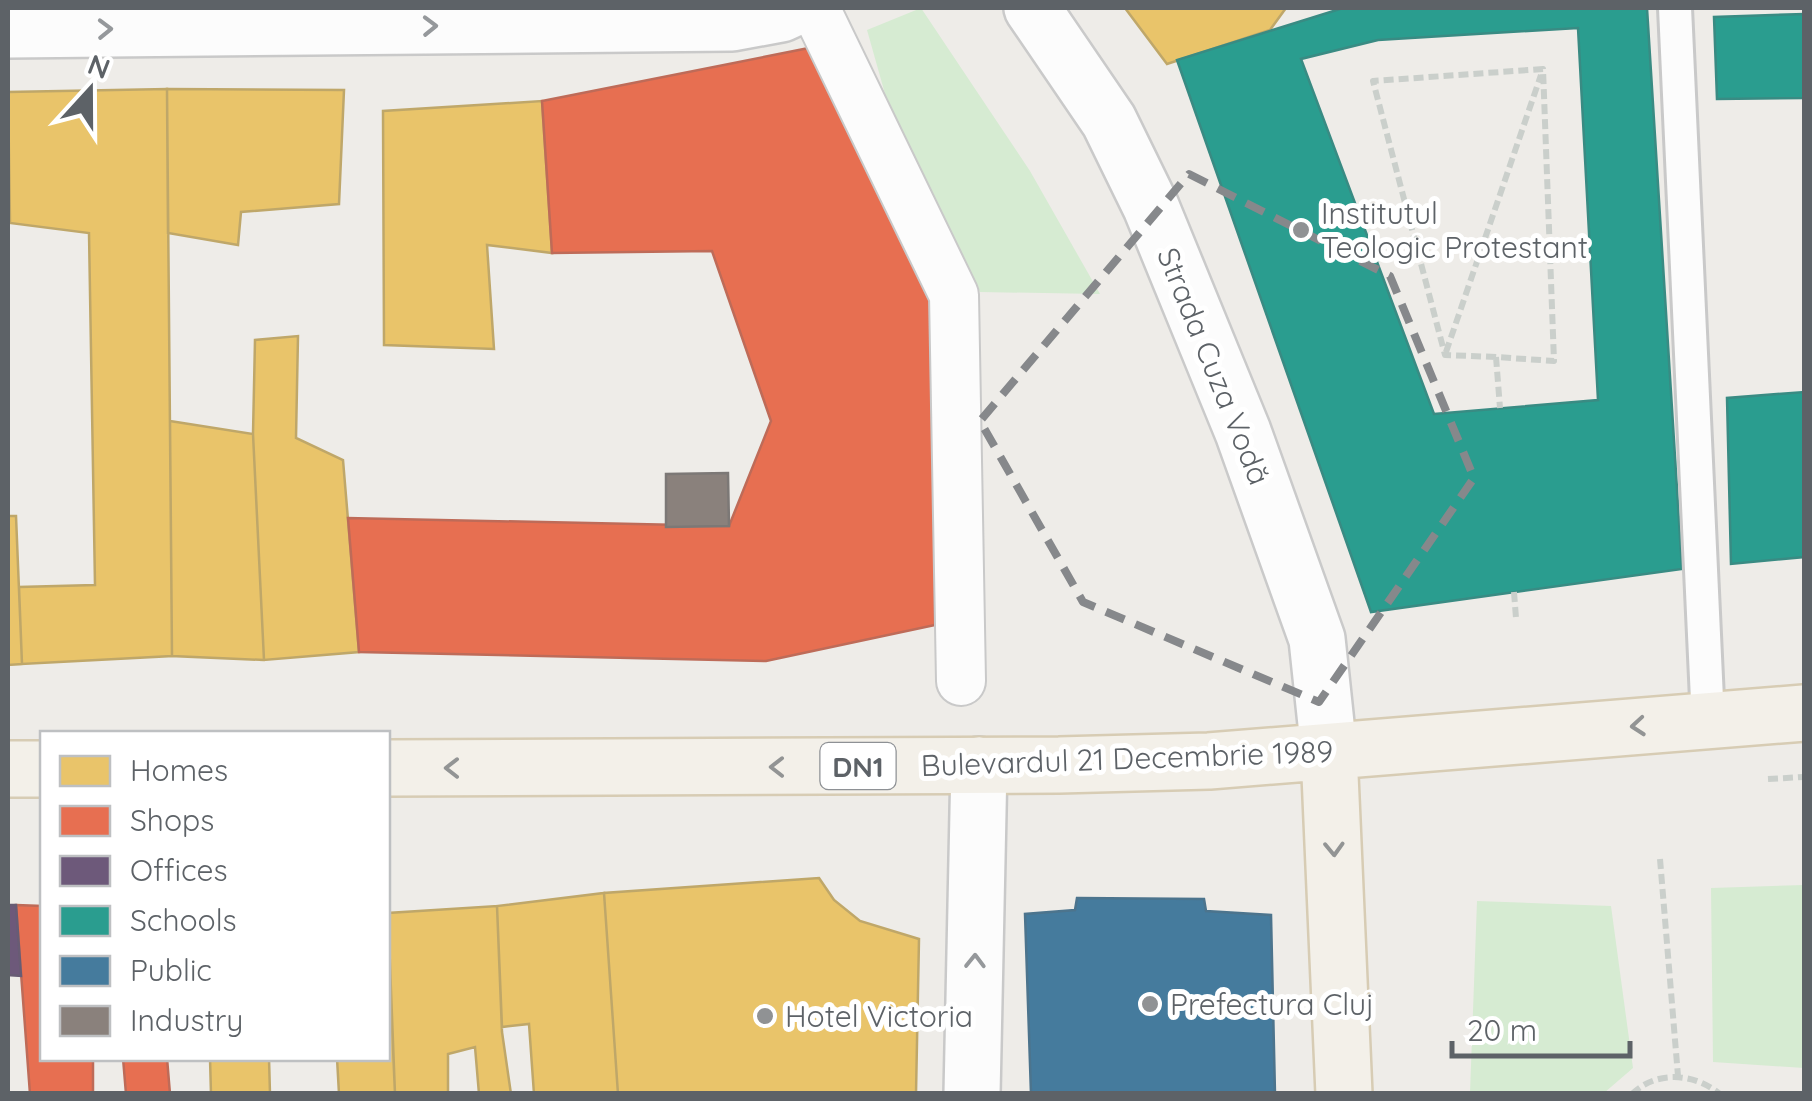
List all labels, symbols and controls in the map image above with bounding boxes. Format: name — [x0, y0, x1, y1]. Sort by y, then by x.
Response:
one-way arrow — [422, 15, 438, 37]
one-way arrow — [98, 18, 113, 40]
north arrow — [40, 40, 140, 140]
text: N — [83, 46, 115, 86]
place label: Institutul Teologic Protestant — [1321, 194, 1588, 266]
marker: Institutul Teologic Protestant — [1290, 219, 1312, 241]
street label: Strada Cuza Vodă — [1149, 242, 1279, 490]
one-way arrow — [1629, 715, 1645, 737]
legend — [40, 731, 390, 1061]
street label: Bulevardul 21 Decembrie 1989 — [920, 732, 1334, 784]
road number: DN1 — [820, 743, 896, 789]
text: Homes — [130, 751, 228, 789]
one-way arrow — [768, 756, 784, 778]
one-way arrow — [443, 757, 458, 779]
text: Shops — [130, 801, 214, 839]
one-way arrow — [1323, 842, 1344, 858]
text: Offices — [130, 851, 228, 889]
text: Schools — [130, 901, 237, 939]
text: Public — [130, 951, 212, 989]
one-way arrow — [965, 953, 986, 969]
place label: Prefectura Cluj — [1170, 985, 1374, 1023]
marker: Prefectura Cluj — [1139, 993, 1161, 1015]
scale bar — [1452, 996, 1630, 1058]
place label: Hotel Victoria — [785, 997, 973, 1035]
text: Industry — [130, 1001, 243, 1039]
marker: Hotel Victoria — [754, 1005, 776, 1027]
text: 20 m — [1467, 1011, 1537, 1049]

